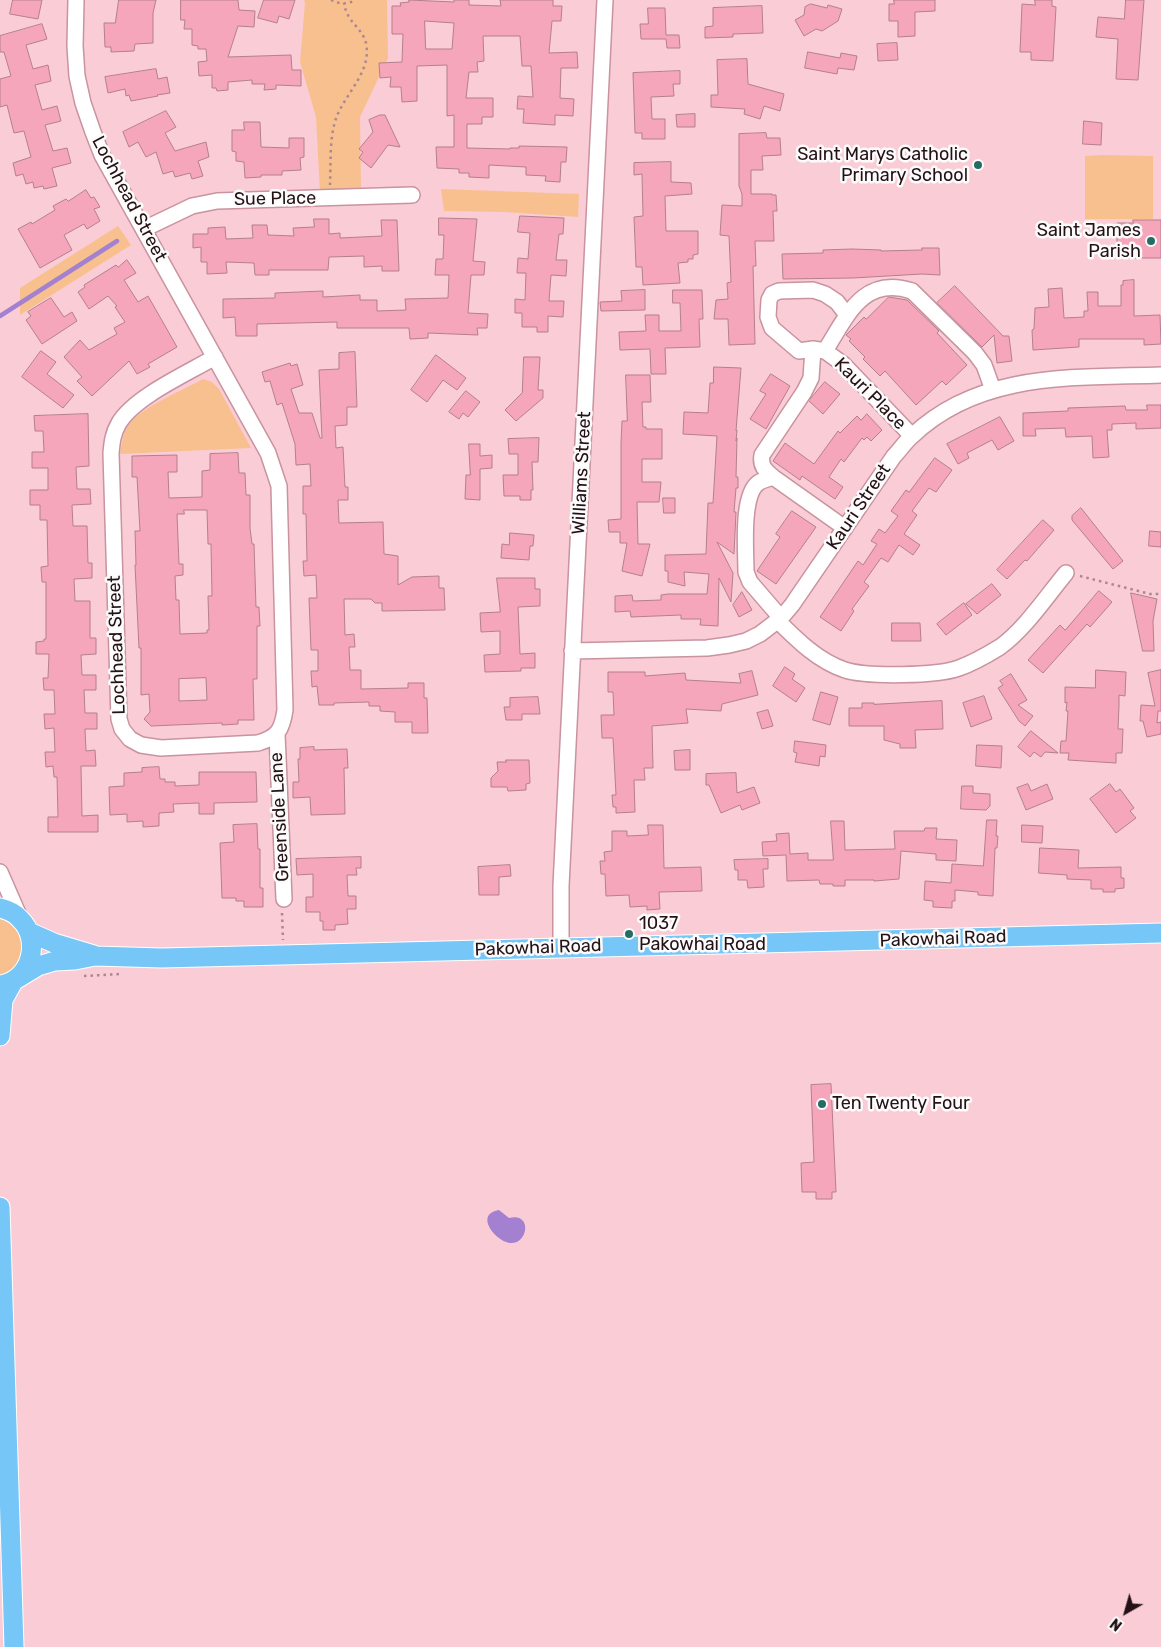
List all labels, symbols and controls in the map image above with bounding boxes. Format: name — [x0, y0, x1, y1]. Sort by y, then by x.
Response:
street label: Lochhead Street — [87, 132, 171, 266]
place label: Saint Marys Catholic Primary School — [797, 144, 968, 186]
marker: Saint Marys Catholic Primary School — [972, 159, 984, 171]
street label: Sue Place — [234, 187, 316, 211]
place label: Saint James Parish — [1037, 220, 1141, 262]
marker: Saint James Parish — [1145, 235, 1157, 247]
street label: Kauri Place — [829, 353, 911, 435]
street label: Williams Street — [568, 411, 596, 535]
street label: Kauri Street — [822, 460, 896, 554]
street label: Lochhead Street — [104, 575, 130, 715]
street label: Greenside Lane — [266, 752, 294, 882]
place label: 1037 Pakowhai Road — [639, 913, 766, 956]
street label: Pakowhai Road — [879, 926, 1007, 952]
marker: 1037 Pakowhai Road — [623, 928, 635, 940]
street label: Pakowhai Road — [474, 935, 602, 961]
place label: Ten Twenty Four — [832, 1093, 970, 1115]
marker: Ten Twenty Four — [816, 1098, 828, 1110]
north arrow — [1101, 1587, 1151, 1637]
text: N — [1107, 1614, 1126, 1634]

